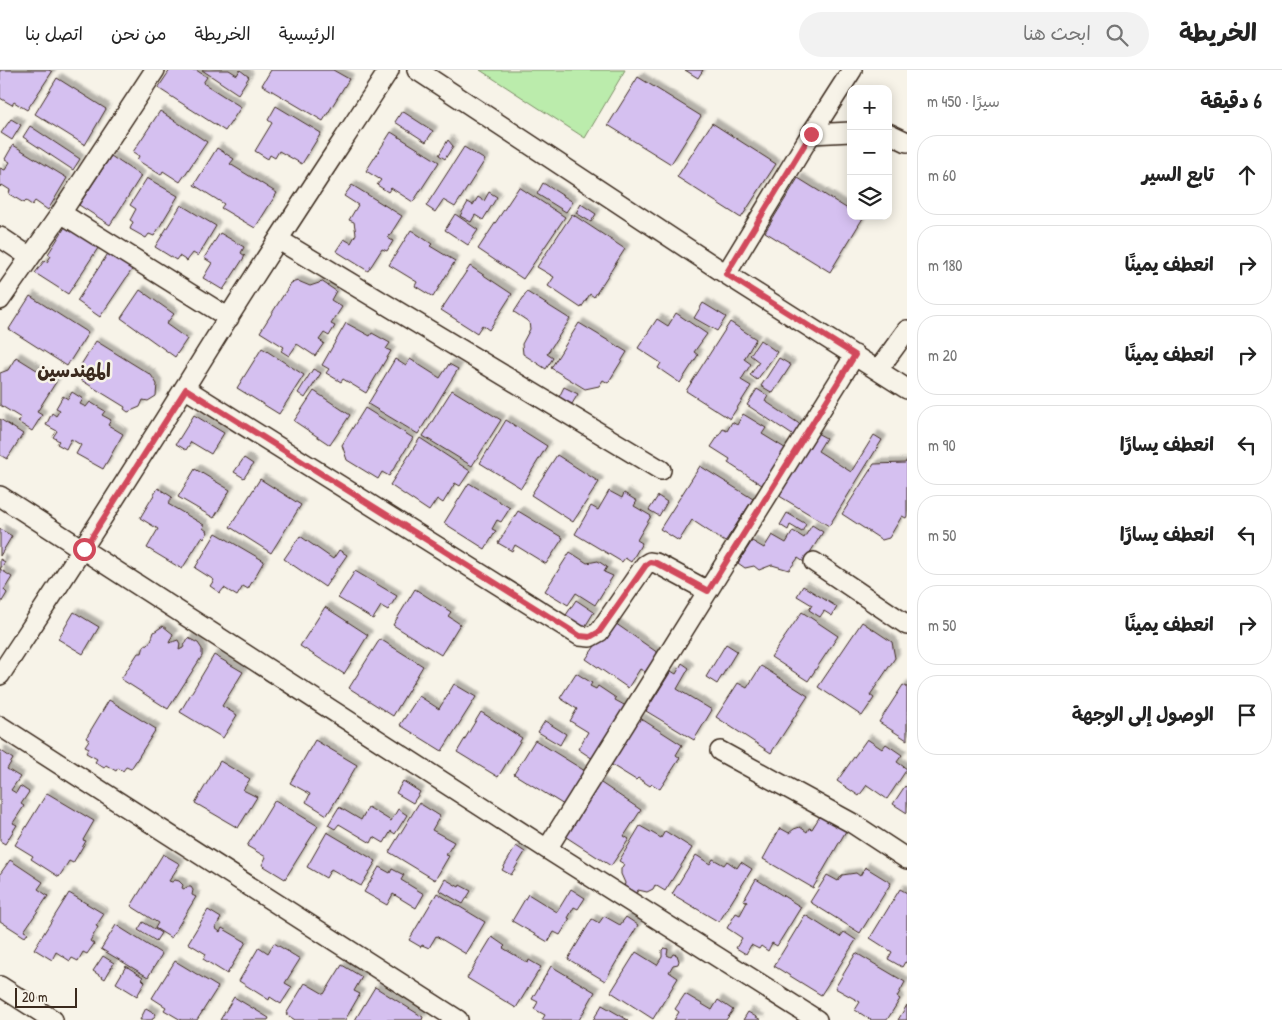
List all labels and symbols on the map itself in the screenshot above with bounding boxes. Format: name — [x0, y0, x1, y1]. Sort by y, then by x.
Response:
route end — [800, 123, 823, 146]
district label: المهندسين — [37, 357, 111, 383]
route start — [73, 538, 96, 561]
scale bar — [15, 985, 78, 1008]

